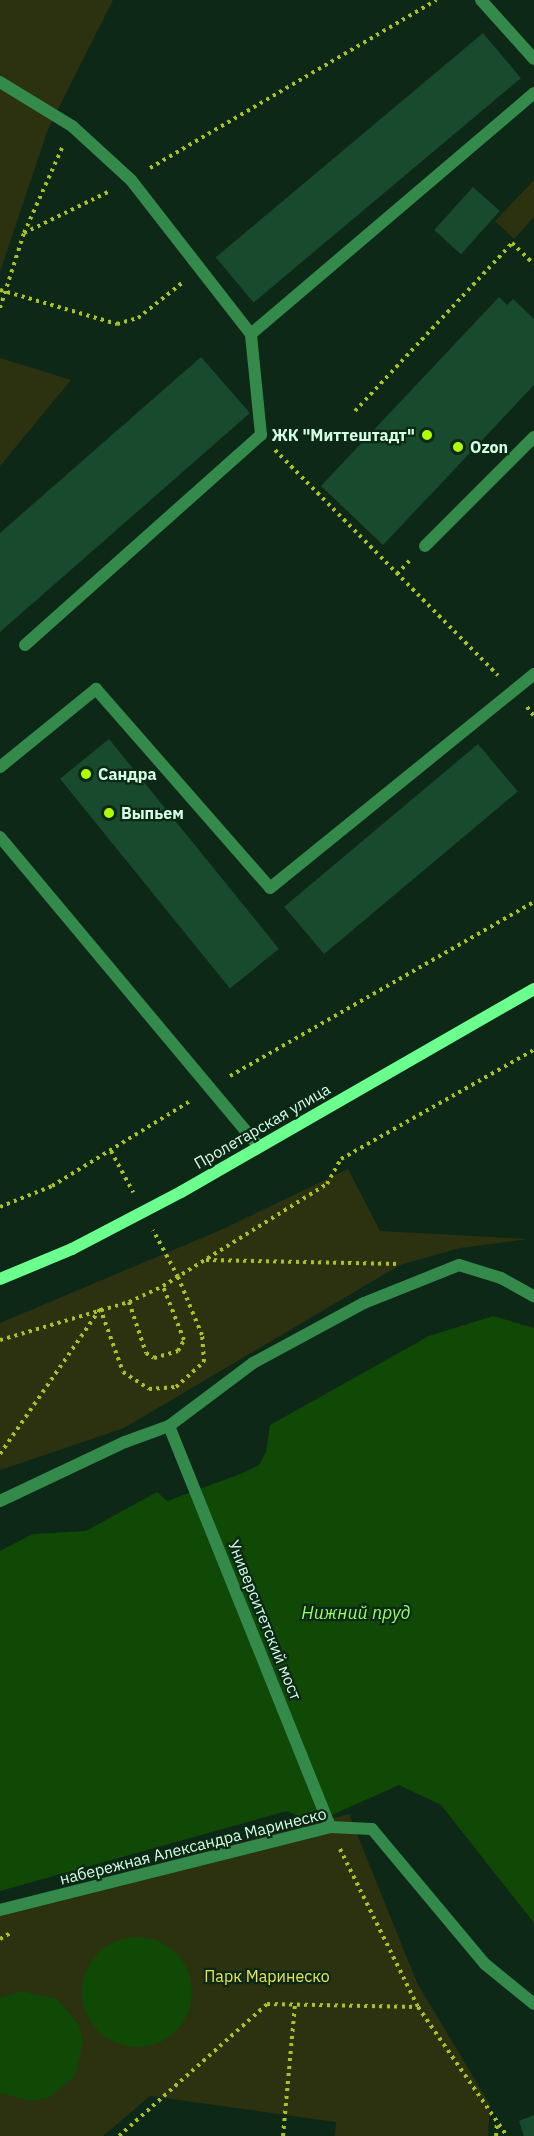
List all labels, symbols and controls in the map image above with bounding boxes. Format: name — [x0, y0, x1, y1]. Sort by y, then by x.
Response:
place label: ЖК "Миттештадт" — [272, 425, 415, 445]
marker: ЖК "Миттештадт" — [420, 428, 434, 442]
place label: Ozon — [470, 437, 508, 457]
marker: Ozon — [451, 440, 465, 454]
place label: Сандра — [98, 764, 157, 784]
marker: Сандра — [79, 767, 93, 781]
place label: Выпьем — [121, 803, 184, 823]
marker: Выпьем — [102, 806, 116, 820]
street label: Пролетарская улица — [191, 1079, 333, 1173]
street label: Университетский мост — [224, 1537, 306, 1703]
water label: Нижний пруд — [301, 1602, 411, 1624]
street label: набережная Александра Маринеско — [58, 1804, 328, 1888]
park label: Парк Маринеско — [204, 1966, 330, 1986]

